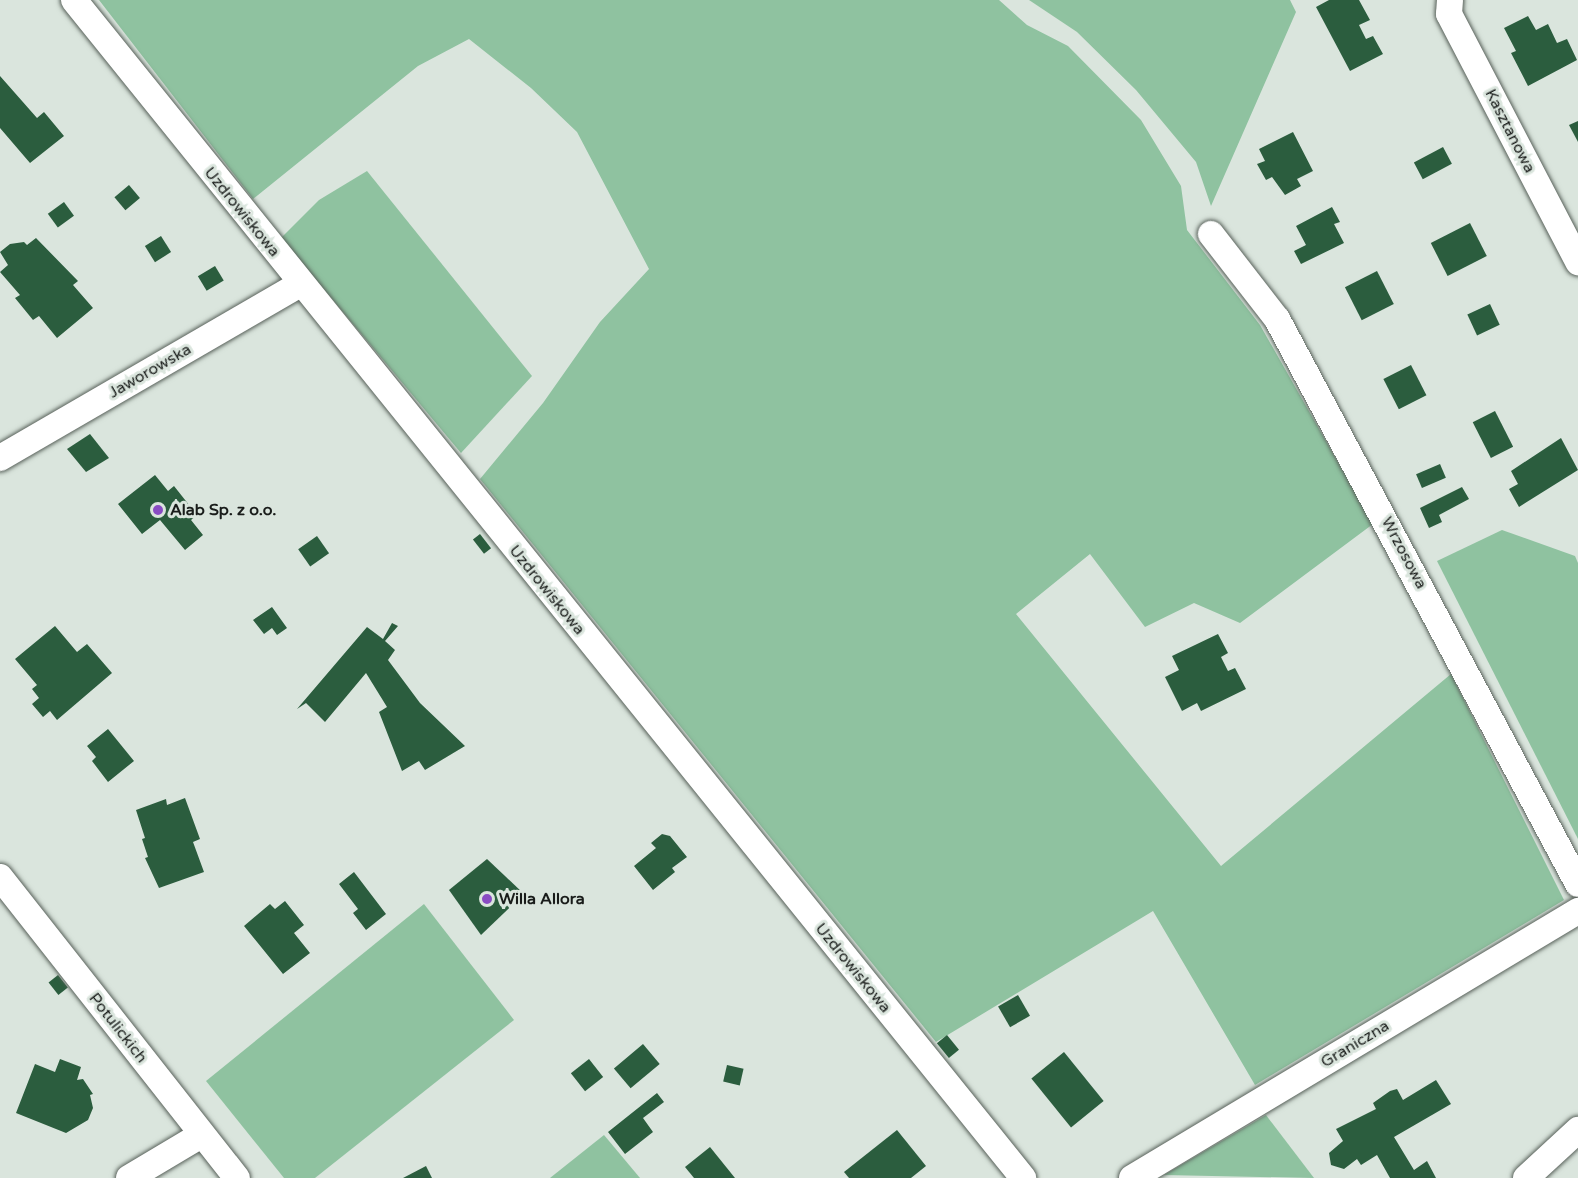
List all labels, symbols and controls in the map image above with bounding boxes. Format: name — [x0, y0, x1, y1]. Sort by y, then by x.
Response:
street label: Kasztanowa — [1481, 86, 1539, 176]
street label: Uzdrowiskowa — [200, 163, 284, 261]
street label: Jaworowska — [105, 340, 195, 402]
place label: Alab Sp. z o.o. — [170, 500, 276, 520]
marker: Alab Sp. z o.o. — [151, 503, 165, 517]
street label: Wrzosowa — [1377, 514, 1431, 592]
street label: Uzdrowiskowa — [505, 541, 589, 639]
place label: Willa Allora — [499, 889, 585, 909]
marker: Willa Allora — [480, 892, 494, 906]
street label: Uzdrowiskowa — [811, 919, 895, 1017]
street label: Potulickich — [85, 989, 151, 1067]
street label: Graniczna — [1317, 1016, 1393, 1072]

